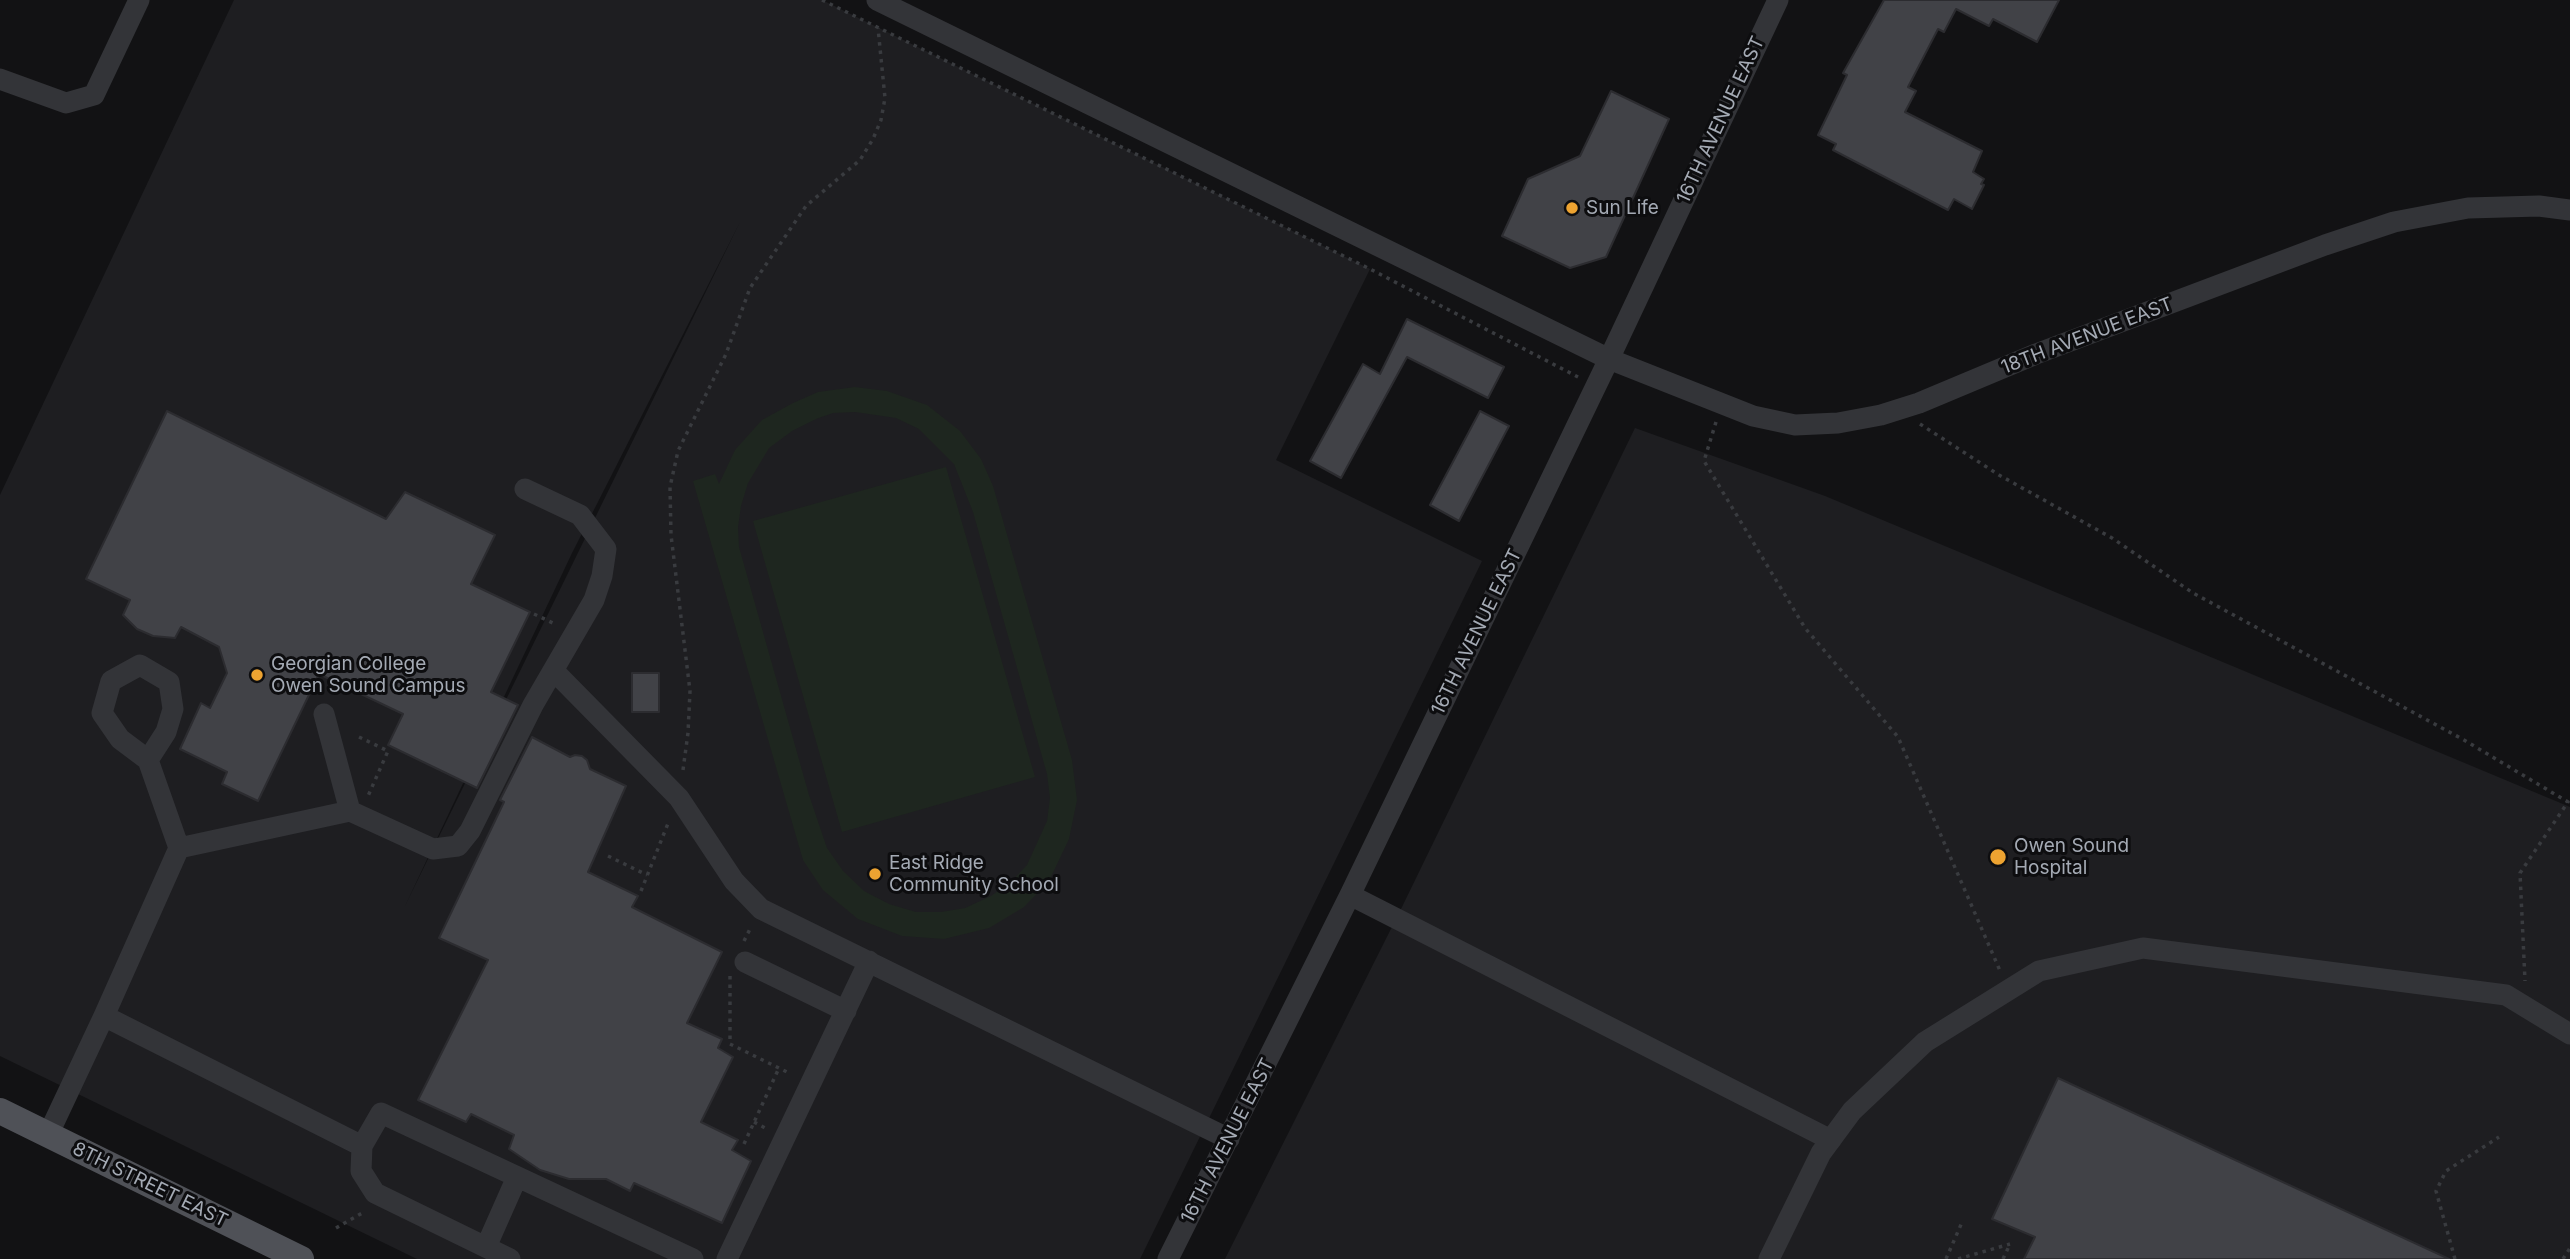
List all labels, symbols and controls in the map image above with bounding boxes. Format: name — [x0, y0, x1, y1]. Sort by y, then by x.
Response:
street label: 16TH AVENUE EAST — [1672, 33, 1770, 207]
place label: Sun Life — [1586, 197, 1659, 219]
marker: Sun Life — [1564, 200, 1580, 216]
street label: 18TH AVENUE EAST — [1998, 293, 2176, 379]
street label: 16TH AVENUE EAST — [1427, 545, 1527, 719]
place label: Georgian College Owen Sound Campus — [271, 653, 465, 697]
marker: Georgian College Owen Sound Campus — [249, 667, 265, 683]
place label: Owen Sound Hospital — [2014, 835, 2129, 879]
marker: Owen Sound Hospital — [1988, 847, 2008, 867]
place label: East Ridge Community School — [889, 852, 1059, 896]
marker: East Ridge Community School — [867, 866, 883, 882]
street label: 16TH AVENUE EAST — [1177, 1055, 1279, 1227]
street label: 8TH STREET EAST — [69, 1138, 231, 1232]

